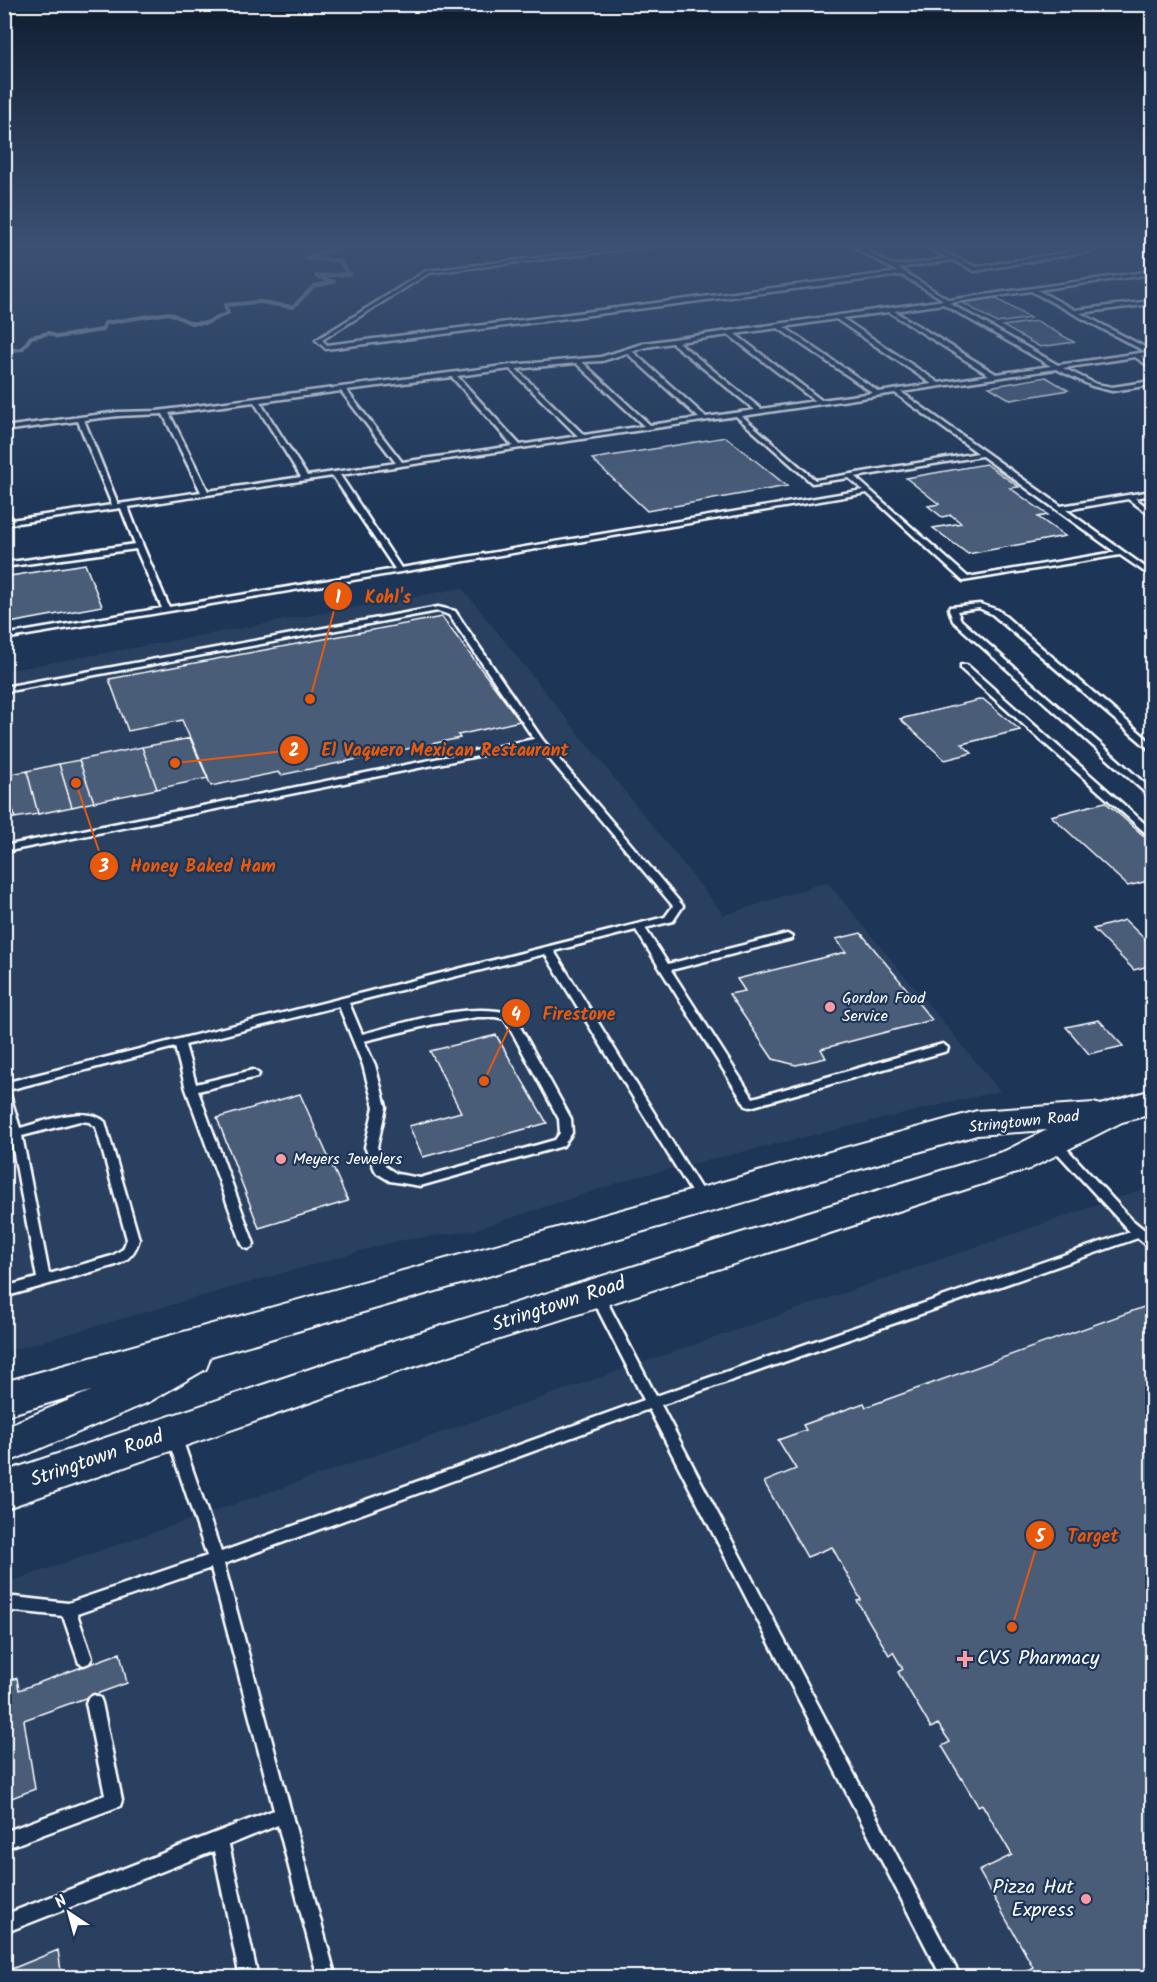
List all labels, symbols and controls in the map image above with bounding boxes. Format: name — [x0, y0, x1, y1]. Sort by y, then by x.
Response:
callout: Kohl's — [323, 578, 423, 614]
text: 1 — [335, 584, 341, 613]
text: Kohl's — [365, 584, 412, 613]
callout: El Vaquero Mexican Restaurant — [279, 732, 580, 768]
text: 2 — [289, 737, 299, 766]
text: El Vaquero Mexican Restaurant — [321, 737, 570, 766]
callout: Honey Baked Ham — [89, 848, 288, 884]
text: 3 — [98, 853, 109, 882]
text: Honey Baked Ham — [130, 853, 276, 882]
place label: Gordon Food Service — [842, 986, 926, 1029]
callout: Firestone — [501, 995, 628, 1031]
marker: Gordon Food Service — [823, 1000, 837, 1014]
text: 4 — [511, 1001, 521, 1030]
text: Firestone — [542, 1001, 616, 1030]
street label: Stringtown Road — [967, 1104, 1082, 1140]
place label: Meyers Jewelers — [293, 1147, 402, 1172]
marker: Meyers Jewelers — [274, 1152, 288, 1166]
street label: Stringtown Road — [488, 1268, 631, 1342]
street label: Stringtown Road — [26, 1421, 169, 1497]
callout: Target — [1025, 1517, 1130, 1553]
text: 5 — [1034, 1523, 1046, 1552]
text: Target — [1067, 1523, 1119, 1552]
place label: CVS Pharmacy — [977, 1643, 1100, 1675]
marker: CVS Pharmacy — [958, 1652, 972, 1666]
place label: Pizza Hut Express — [993, 1872, 1074, 1927]
north arrow — [39, 1883, 99, 1943]
text: N — [50, 1889, 73, 1915]
marker: Pizza Hut Express — [1079, 1892, 1093, 1906]

